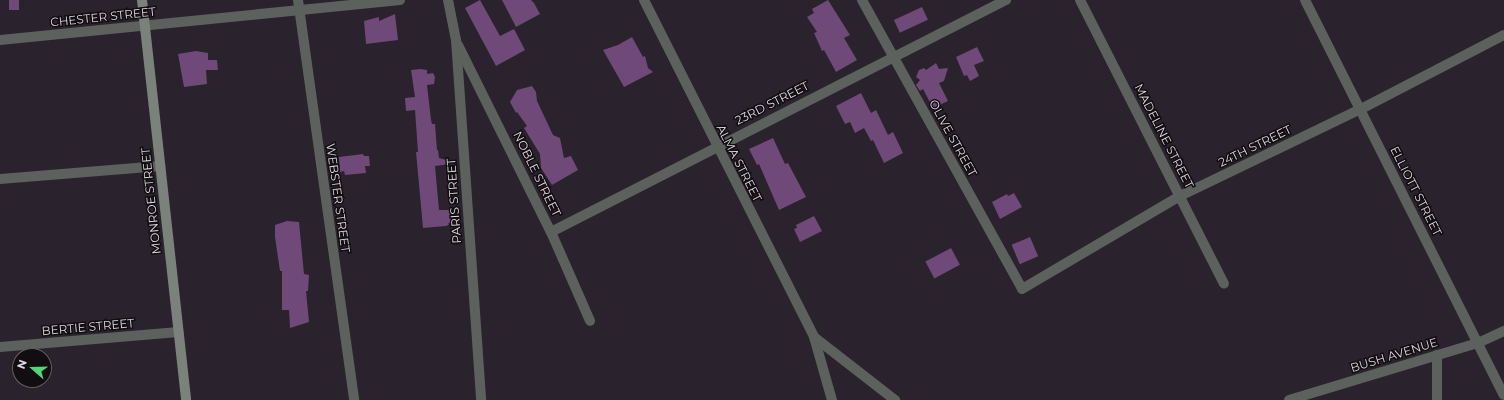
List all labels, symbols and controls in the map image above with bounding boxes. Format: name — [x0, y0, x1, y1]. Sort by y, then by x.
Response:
street label: CHESTER STREET — [50, 4, 156, 30]
street label: 23RD STREET — [733, 78, 811, 128]
street label: MADELINE STREET — [1131, 81, 1197, 191]
street label: OLIVE STREET — [926, 97, 980, 179]
street label: ALMA STREET — [713, 122, 765, 204]
street label: 24TH STREET — [1216, 122, 1294, 170]
street label: NOBLE STREET — [510, 129, 564, 219]
street label: WEBSTER STREET — [323, 143, 353, 253]
street label: ELLIOTT STREET — [1387, 144, 1445, 238]
street label: MONROE STREET — [138, 147, 164, 255]
street label: PARIS STREET — [444, 158, 464, 244]
street label: BERTIE STREET — [41, 316, 135, 338]
street label: BUSH AVENUE — [1349, 335, 1439, 375]
north arrow — [12, 348, 52, 388]
text: N — [14, 358, 30, 371]

